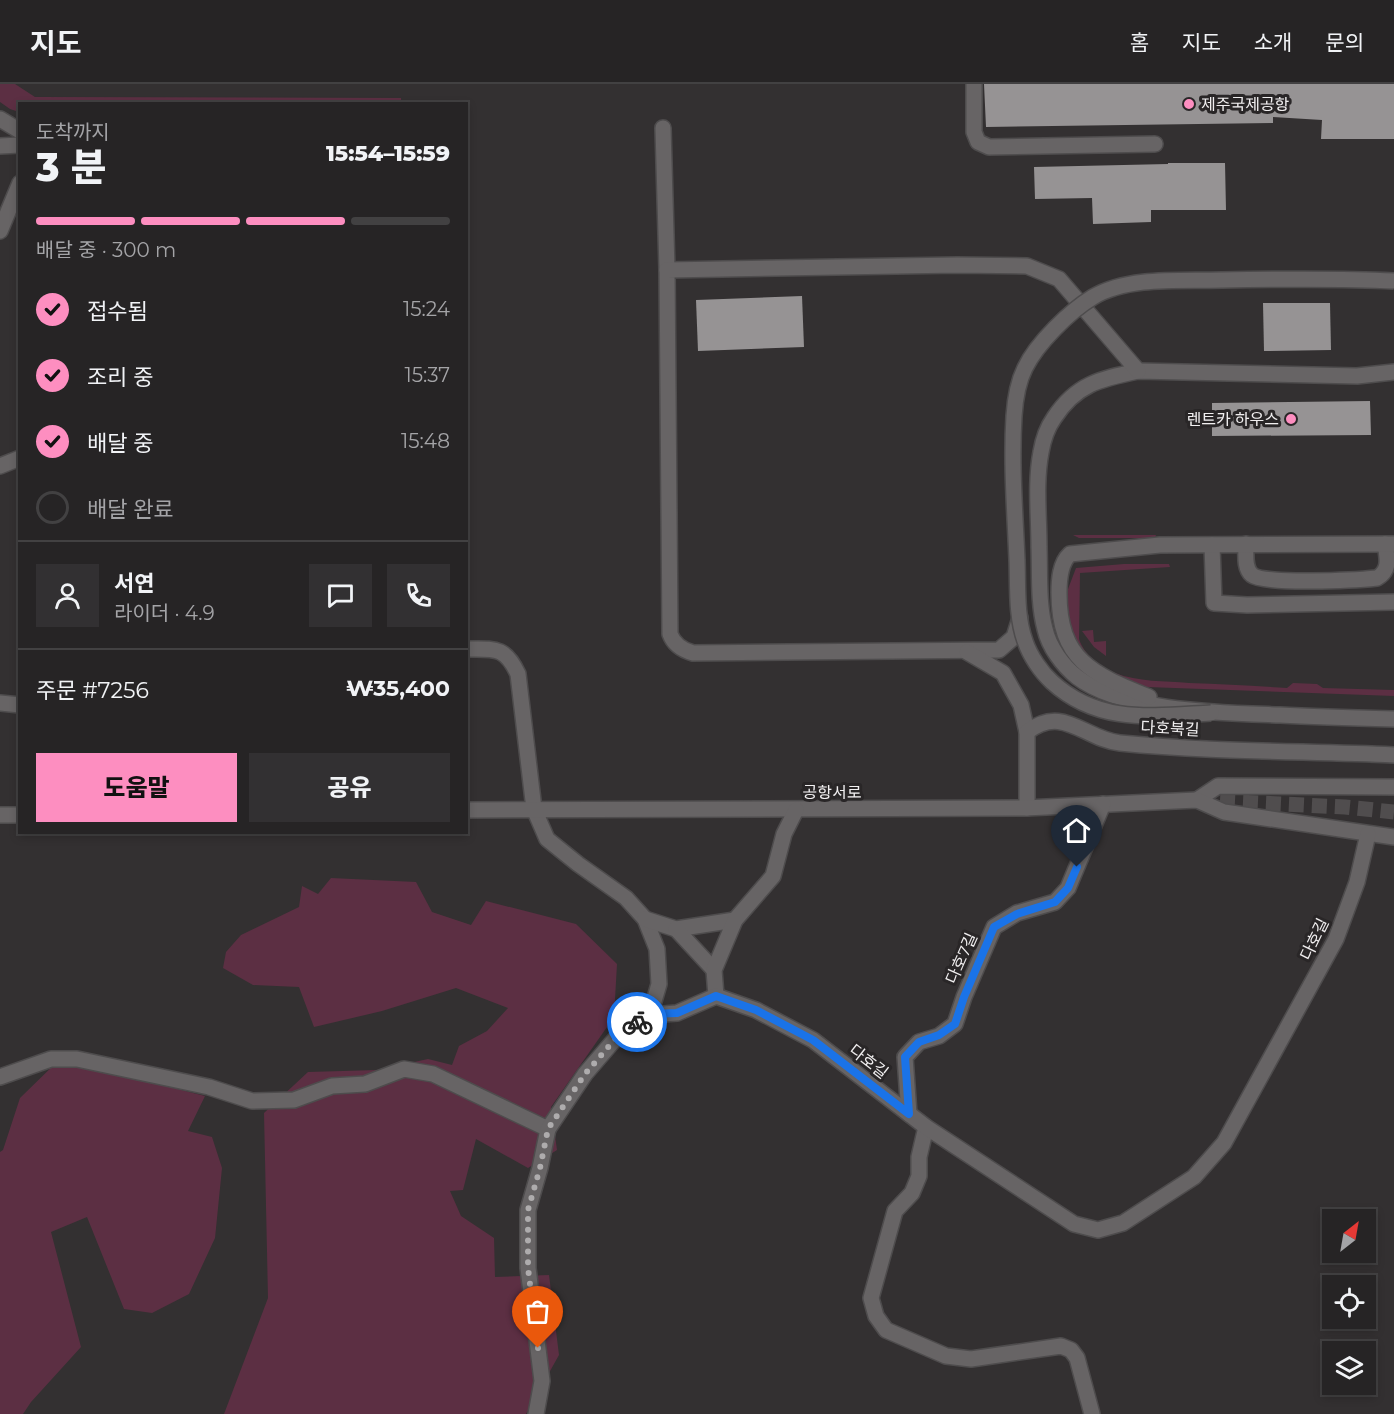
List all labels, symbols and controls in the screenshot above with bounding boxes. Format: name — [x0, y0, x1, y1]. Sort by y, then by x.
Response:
text: 지도 — [30, 26, 82, 60]
text: 홈 — [1130, 30, 1149, 55]
text: 지도 — [1182, 30, 1221, 55]
text: 소개 — [1254, 30, 1292, 55]
text: 문의 — [1325, 30, 1364, 55]
place label: 제주국제공항 — [1201, 95, 1290, 114]
marker: 제주국제공항 — [1182, 97, 1196, 111]
text: 도착까지 — [36, 120, 110, 144]
text: 15:54–15:59 — [326, 140, 450, 167]
text: 3 분 — [36, 143, 107, 191]
text: 배달 중 · 300 m — [36, 238, 176, 262]
icon: check — [36, 293, 69, 326]
text: 15:24 — [403, 297, 450, 321]
text: 접수됨 — [87, 298, 148, 325]
icon: check — [36, 359, 69, 392]
text: 15:37 — [404, 363, 450, 387]
text: 조리 중 — [87, 364, 153, 391]
place label: 렌트카 하우스 — [1186, 410, 1279, 429]
marker: 렌트카 하우스 — [1284, 412, 1298, 426]
icon: check — [36, 425, 69, 458]
text: 15:48 — [401, 429, 450, 453]
text: 배달 중 — [87, 430, 153, 457]
text: 배달 완료 — [87, 496, 174, 523]
button: person — [36, 564, 99, 627]
button: chat — [309, 564, 372, 627]
button: phone — [387, 564, 450, 627]
text: 서연 — [114, 570, 154, 597]
text: 라이더 · 4.9 — [114, 601, 215, 625]
text: ₩35,400 — [346, 675, 450, 702]
text: 주문 #7256 — [36, 677, 149, 704]
street label: 다호북길 — [1140, 717, 1200, 740]
button: 도움말 — [36, 753, 237, 822]
button: 공유 — [249, 753, 450, 822]
street label: 공항서로 — [803, 783, 862, 802]
pin — [1051, 805, 1102, 867]
icon: home — [1060, 814, 1093, 847]
street label: 다호길 — [1296, 915, 1333, 963]
street label: 다호7길 — [942, 930, 981, 987]
courier — [607, 992, 667, 1052]
icon: bike — [621, 1006, 654, 1039]
street label: 다호길 — [845, 1040, 892, 1082]
north arrow — [1322, 1209, 1376, 1263]
map controls — [1322, 1209, 1376, 1395]
button: locate — [1322, 1275, 1376, 1329]
pin — [512, 1286, 563, 1348]
icon: bag — [521, 1295, 554, 1328]
button: layers — [1322, 1341, 1376, 1395]

